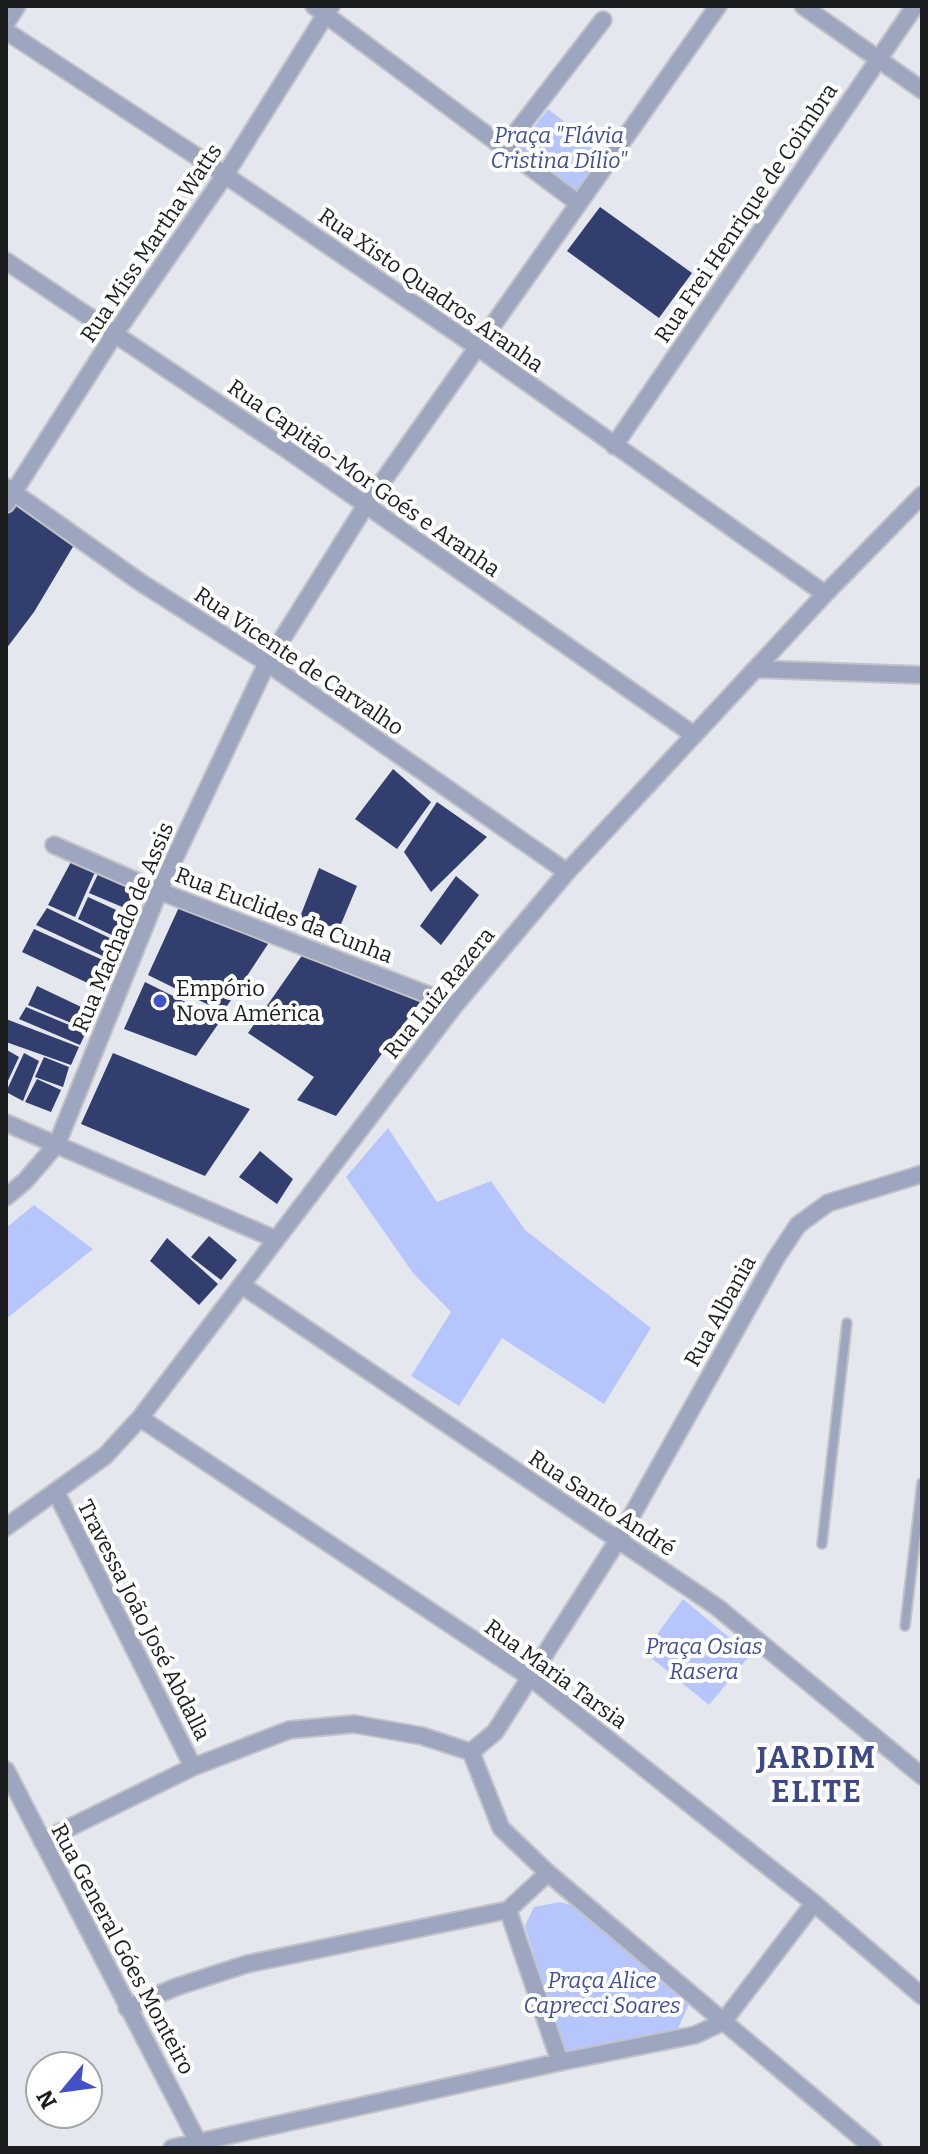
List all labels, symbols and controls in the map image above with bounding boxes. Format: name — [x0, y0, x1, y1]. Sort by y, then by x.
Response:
street label: Rua Frei Henrique de Coimbra — [649, 78, 843, 348]
park label: Praça "Flávia Cristina Dílio" — [491, 122, 628, 174]
street label: Rua Miss Martha Watts — [75, 139, 227, 347]
street label: Rua Xisto Quadros Aranha — [313, 202, 549, 378]
street label: Rua Capitão-Mor Goés e Aranha — [223, 373, 505, 583]
street label: Rua Vicente de Carvalho — [189, 581, 409, 741]
street label: Rua Machado de Assis — [67, 818, 179, 1036]
street label: Rua Euclides da Cunha — [171, 861, 397, 969]
street label: Rua Luiz Razera — [378, 922, 500, 1064]
place label: Empório Nova América — [176, 975, 320, 1027]
marker: Empório Nova América — [151, 992, 169, 1010]
street label: Rua Albania — [678, 1251, 762, 1371]
street label: Rua Santo André — [524, 1444, 680, 1562]
street label: Travessa João José Abdalla — [72, 1495, 216, 1745]
street label: Rua Maria Tarsia — [480, 1613, 632, 1735]
park label: Praça Osias Rasera — [645, 1633, 763, 1685]
district label: JARDIM ELITE — [755, 1740, 877, 1810]
street label: Rua General Góes Monteiro — [45, 1819, 201, 2079]
park label: Praça Alice Caprecci Soares — [523, 1967, 681, 2019]
north arrow — [24, 2050, 104, 2130]
text: N — [31, 2085, 63, 2113]

